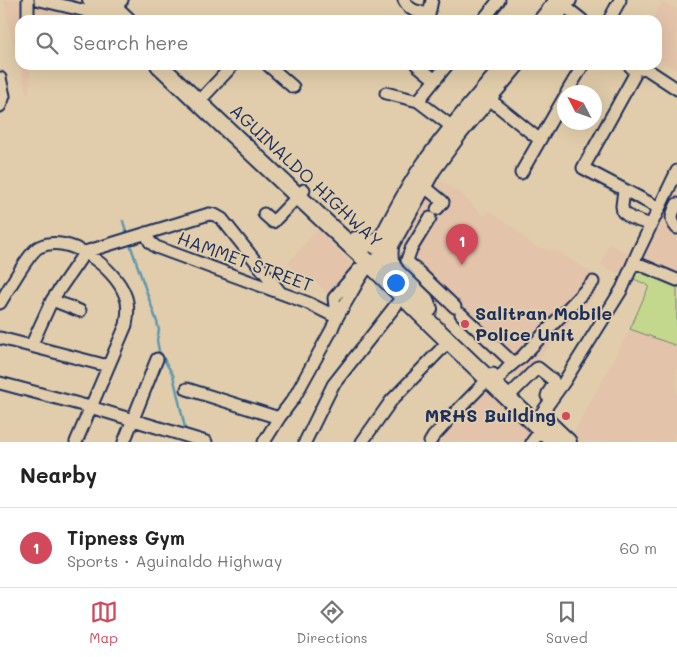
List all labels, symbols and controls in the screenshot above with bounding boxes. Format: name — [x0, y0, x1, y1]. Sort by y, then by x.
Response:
search box — [15, 15, 662, 70]
icon: search — [33, 29, 61, 57]
text: Search here — [73, 30, 189, 55]
north arrow — [557, 85, 602, 130]
street label: AGUINALDO HIGHWAY — [225, 98, 388, 252]
pin: 1 — [446, 224, 478, 265]
street label: HAMMET STREET — [174, 225, 316, 297]
your location — [383, 270, 409, 296]
place label: Salitran Mobile Police Unit — [475, 301, 612, 346]
marker: Salitran Mobile Police Unit — [459, 318, 471, 330]
place label: MRHS Building — [425, 403, 556, 427]
marker: MRHS Building — [560, 410, 572, 422]
text: Nearby — [20, 461, 97, 488]
text: Tipness Gym — [67, 525, 185, 550]
text: 1 — [32, 537, 40, 558]
text: 60 m — [620, 537, 657, 558]
text: Sports · Aguinaldo Highway — [67, 550, 282, 571]
tab: Map — [89, 598, 118, 647]
tab: Directions — [296, 598, 368, 647]
tab: Saved — [546, 598, 588, 647]

